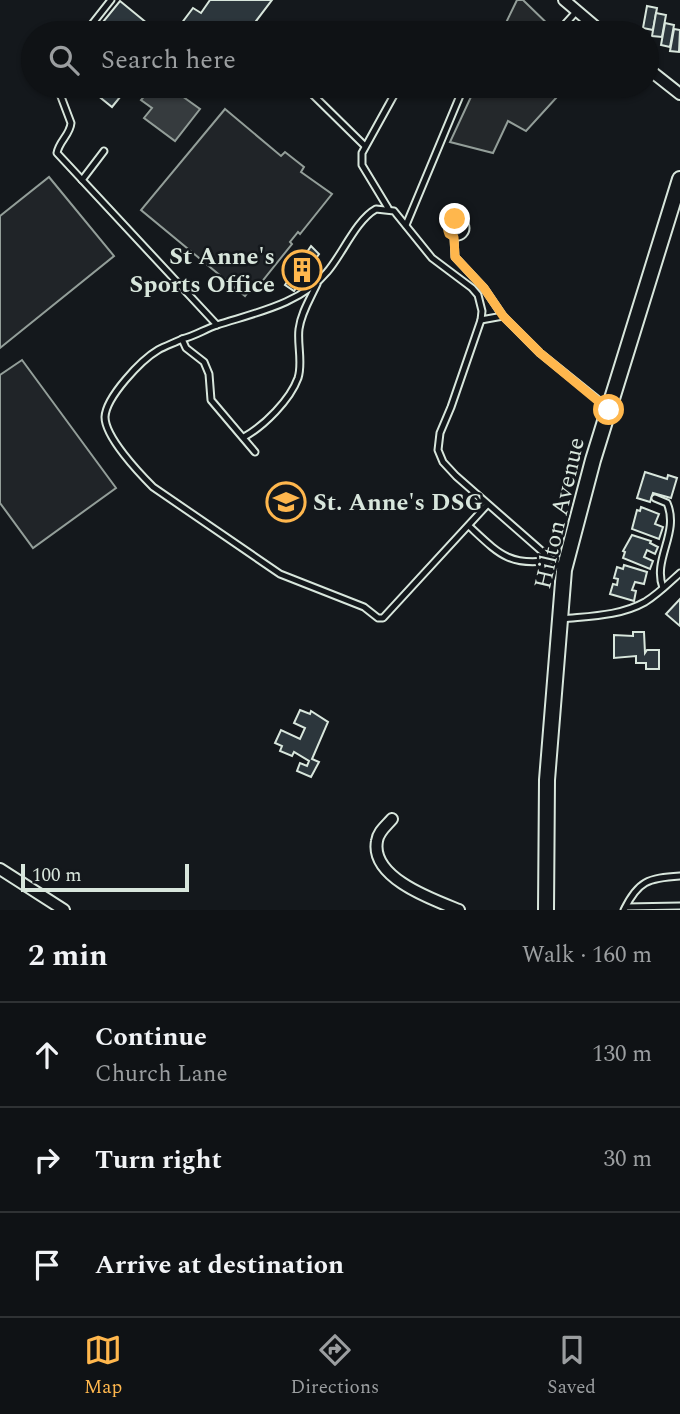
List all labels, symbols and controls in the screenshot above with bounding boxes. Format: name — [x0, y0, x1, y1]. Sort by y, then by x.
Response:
search box — [21, 21, 659, 98]
text: Search here — [101, 40, 236, 80]
icon: search — [45, 41, 83, 79]
route end — [439, 203, 470, 234]
place label: St Anne's Sports Office — [130, 239, 275, 303]
building icon: St Anne's Sports Office — [281, 249, 323, 291]
route start — [593, 394, 624, 425]
street label: Hilton Avenue — [525, 434, 595, 593]
school or university icon: St. Anne's DSG — [265, 481, 307, 523]
place label: St. Anne's DSG — [313, 485, 483, 521]
scale bar — [21, 861, 189, 893]
text: 100 m — [32, 861, 82, 890]
text: 2 min — [28, 933, 108, 979]
text: Walk · 160 m — [522, 938, 652, 973]
text: Continue — [95, 1017, 207, 1057]
icon: ahead — [28, 1036, 66, 1074]
text: 130 m — [592, 1037, 652, 1072]
text: Church Lane — [95, 1057, 228, 1092]
text: Turn right — [95, 1140, 222, 1180]
icon: right — [28, 1141, 66, 1179]
text: 30 m — [603, 1142, 652, 1177]
text: Arrive at destination — [95, 1245, 344, 1285]
icon: arrive — [28, 1246, 66, 1284]
tab: Map — [84, 1331, 122, 1402]
tab: Directions — [290, 1331, 379, 1402]
tab: Saved — [547, 1331, 596, 1402]

